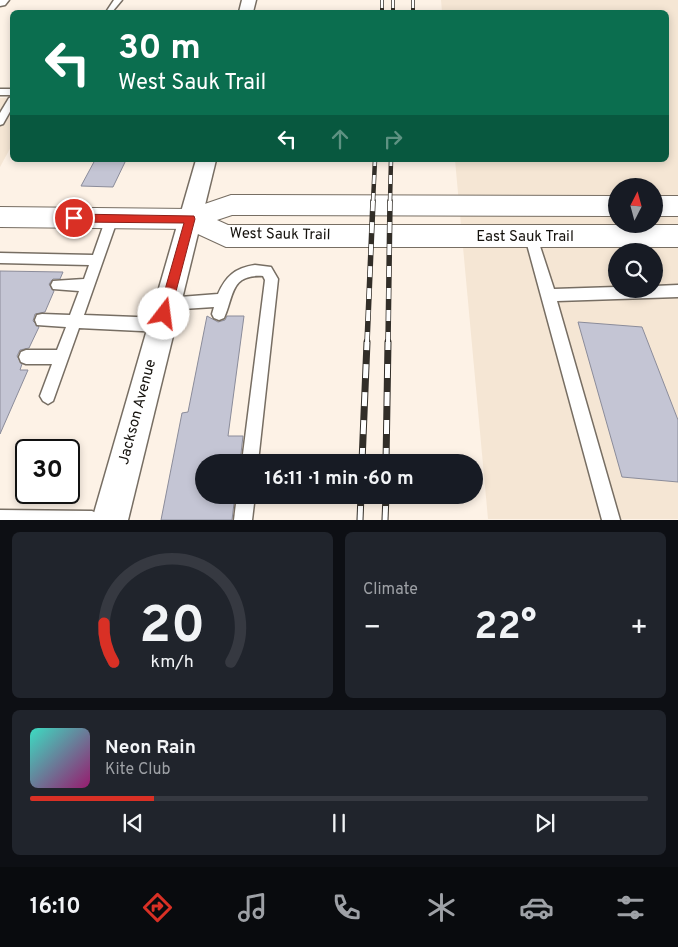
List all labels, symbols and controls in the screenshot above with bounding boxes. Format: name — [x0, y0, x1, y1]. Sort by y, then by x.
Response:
text: 30 m — [118, 27, 201, 71]
icon: left — [35, 30, 100, 95]
text: West Sauk Trail — [118, 70, 266, 97]
icon: left — [273, 125, 301, 153]
icon: ahead — [326, 125, 354, 153]
icon: right — [379, 125, 407, 153]
north arrow — [608, 178, 662, 232]
map controls — [608, 178, 663, 298]
pin — [53, 197, 95, 239]
icon: arrive — [60, 204, 88, 232]
street label: West Sauk Trail — [229, 225, 331, 245]
street label: East Sauk Trail — [476, 228, 574, 247]
button: search — [608, 243, 663, 298]
position arrow — [137, 287, 189, 339]
street label: Jackson Avenue — [115, 357, 161, 467]
speed limit sign: 30 — [15, 439, 80, 504]
text: 16:11 · 1 min · 60 m — [264, 467, 414, 491]
text: Climate — [363, 580, 418, 600]
text: 20 — [140, 595, 206, 661]
text: 22° — [474, 604, 537, 653]
text: − — [363, 611, 381, 647]
text: + — [630, 611, 648, 647]
text: km/h — [151, 651, 194, 674]
text: Neon Rain — [105, 736, 196, 760]
text: Kite Club — [105, 760, 170, 780]
icon: previous — [119, 809, 147, 837]
icon: pause — [325, 809, 353, 837]
icon: next — [531, 809, 559, 837]
icon: directions — [140, 890, 175, 925]
icon: music — [235, 890, 270, 925]
icon: phone — [329, 890, 364, 925]
icon: climate — [424, 890, 459, 925]
icon: car — [519, 890, 554, 925]
icon: filters — [613, 890, 648, 925]
text: 16:10 — [30, 894, 81, 921]

